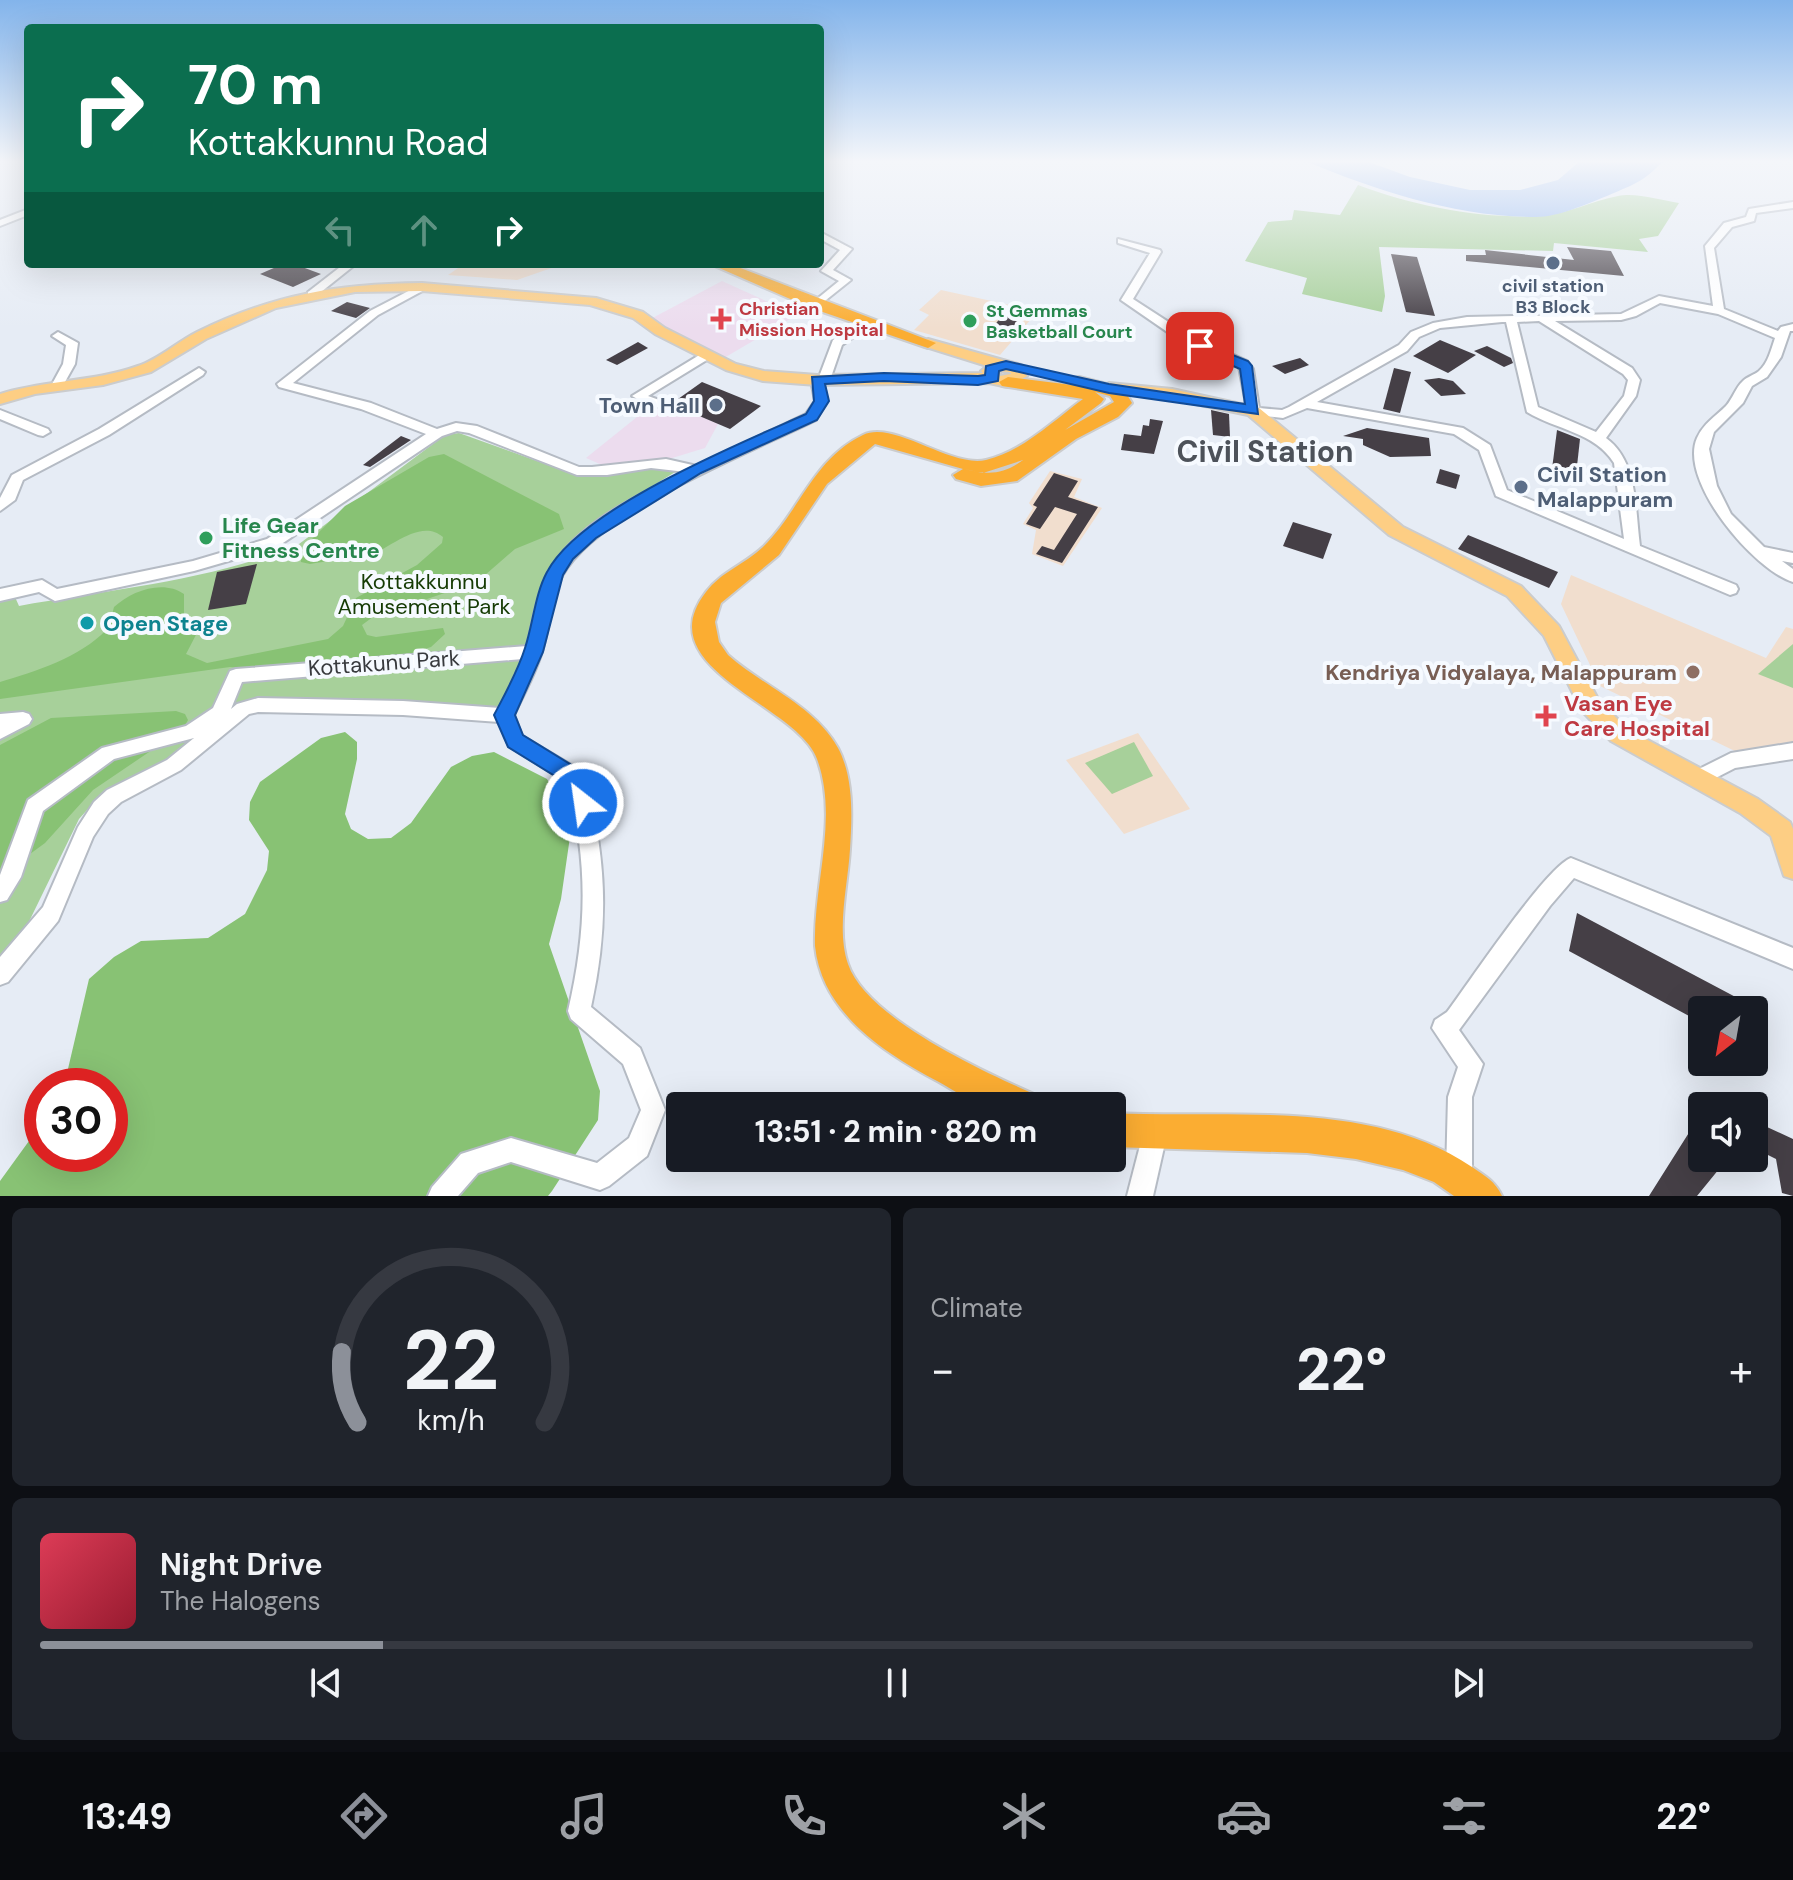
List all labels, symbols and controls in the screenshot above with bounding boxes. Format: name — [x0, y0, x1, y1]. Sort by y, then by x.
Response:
text: 70 m — [188, 48, 323, 121]
icon: right — [56, 56, 160, 160]
text: Kottakkunnu Road — [188, 119, 489, 166]
icon: left — [318, 208, 362, 252]
icon: ahead — [402, 208, 446, 252]
icon: right — [486, 208, 530, 252]
marker: civil station B3 Block — [1544, 254, 1562, 272]
place label: civil station B3 Block — [1502, 274, 1604, 319]
place label: Christian Mission Hospital — [739, 297, 884, 342]
place label: St Gemmas Basketball Court — [986, 299, 1132, 344]
marker: Christian Mission Hospital — [710, 308, 732, 330]
marker: St Gemmas Basketball Court — [961, 312, 979, 330]
pin — [1166, 312, 1234, 380]
icon: arrive — [1178, 324, 1222, 368]
place label: Town Hall — [599, 391, 700, 420]
marker: Town Hall — [707, 396, 725, 414]
district label: Civil Station — [1176, 432, 1354, 471]
place label: Civil Station Malappuram — [1537, 460, 1673, 514]
marker: Civil Station Malappuram — [1512, 478, 1530, 496]
place label: Life Gear Fitness Centre — [222, 511, 380, 565]
marker: Life Gear Fitness Centre — [197, 529, 215, 547]
park label: Kottakkunnu Amusement Park — [337, 567, 511, 621]
place label: Open Stage — [103, 609, 228, 638]
marker: Open Stage — [78, 614, 96, 632]
street label: Kottakunu Park — [307, 643, 461, 683]
place label: Kendriya Vidyalaya, Malappuram — [1325, 658, 1677, 687]
marker: Kendriya Vidyalaya, Malappuram — [1684, 663, 1702, 681]
place label: Vasan Eye Care Hospital — [1564, 689, 1710, 743]
marker: Vasan Eye Care Hospital — [1535, 705, 1557, 727]
position arrow — [541, 761, 625, 845]
north arrow — [1688, 996, 1768, 1076]
map controls — [1688, 996, 1768, 1172]
speed limit sign: 30 — [24, 1068, 128, 1172]
button: sound — [1688, 1092, 1768, 1172]
text: 13:51 · 2 min · 820 m — [755, 1112, 1037, 1151]
text: Climate — [931, 1291, 1023, 1325]
text: 22 — [403, 1306, 499, 1415]
text: 22° — [1296, 1330, 1387, 1409]
text: − — [931, 1341, 955, 1399]
text: + — [1729, 1341, 1753, 1399]
text: km/h — [417, 1402, 485, 1439]
text: Night Drive — [160, 1545, 323, 1584]
text: The Halogens — [160, 1584, 320, 1618]
icon: previous — [304, 1661, 348, 1705]
icon: pause — [875, 1661, 919, 1705]
icon: next — [1446, 1661, 1490, 1705]
icon: directions — [336, 1788, 392, 1844]
icon: music — [556, 1788, 612, 1844]
icon: phone — [776, 1788, 832, 1844]
icon: climate — [996, 1788, 1052, 1844]
icon: car — [1216, 1788, 1272, 1844]
icon: filters — [1436, 1788, 1492, 1844]
text: 13:49 — [82, 1793, 172, 1840]
text: 22° — [1656, 1793, 1711, 1840]

